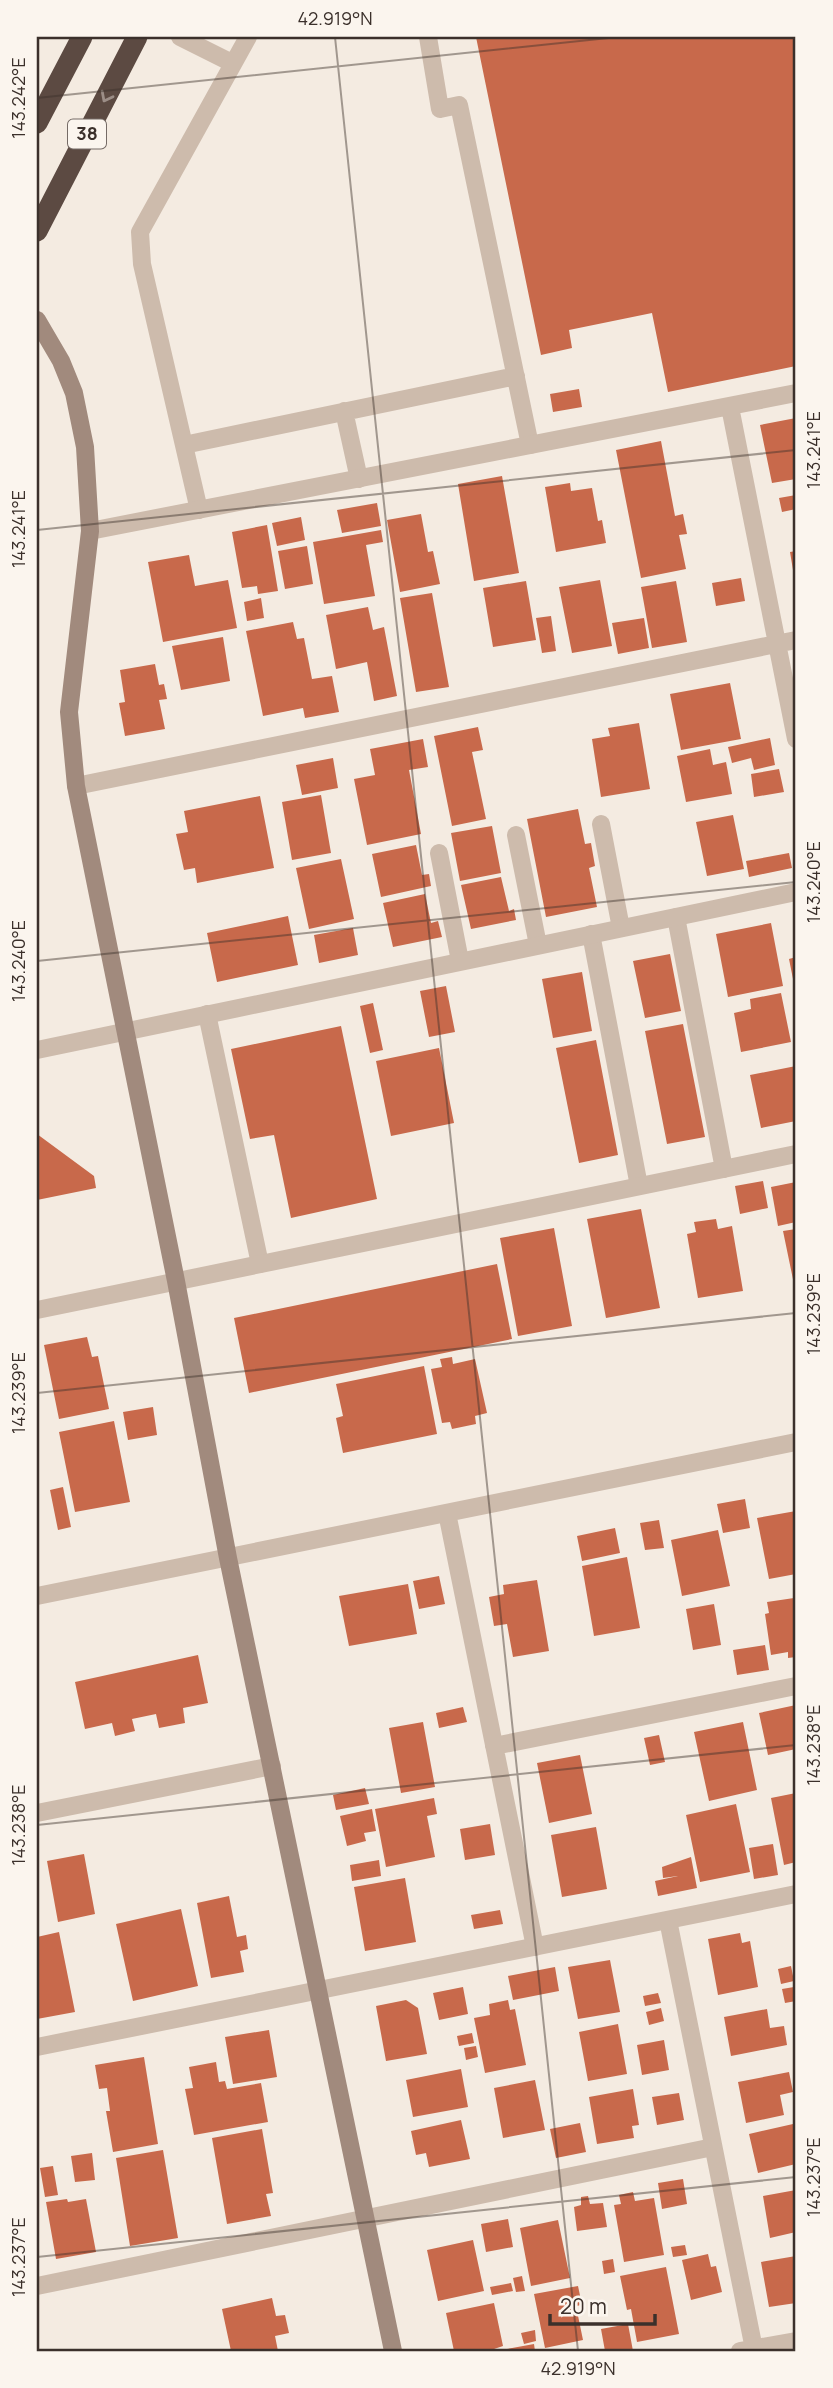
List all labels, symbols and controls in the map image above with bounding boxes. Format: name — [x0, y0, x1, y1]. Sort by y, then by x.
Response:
text: 42.919°N — [297, 6, 373, 30]
text: 143.242°E — [6, 57, 30, 139]
one-way arrow — [101, 90, 114, 102]
road number: 38 — [68, 119, 106, 148]
text: 143.241°E — [801, 411, 825, 489]
text: 143.241°E — [6, 490, 30, 568]
text: 143.240°E — [801, 841, 825, 923]
text: 143.240°E — [6, 920, 30, 1002]
text: 143.239°E — [801, 1273, 825, 1355]
text: 143.239°E — [6, 1352, 30, 1434]
text: 143.238°E — [801, 1704, 825, 1786]
text: 143.238°E — [6, 1784, 30, 1866]
text: 143.237°E — [801, 2137, 825, 2217]
text: 143.237°E — [6, 2217, 30, 2297]
scale bar — [550, 2283, 654, 2327]
text: 20 m — [560, 2292, 607, 2320]
text: 42.919°N — [540, 2356, 616, 2380]

